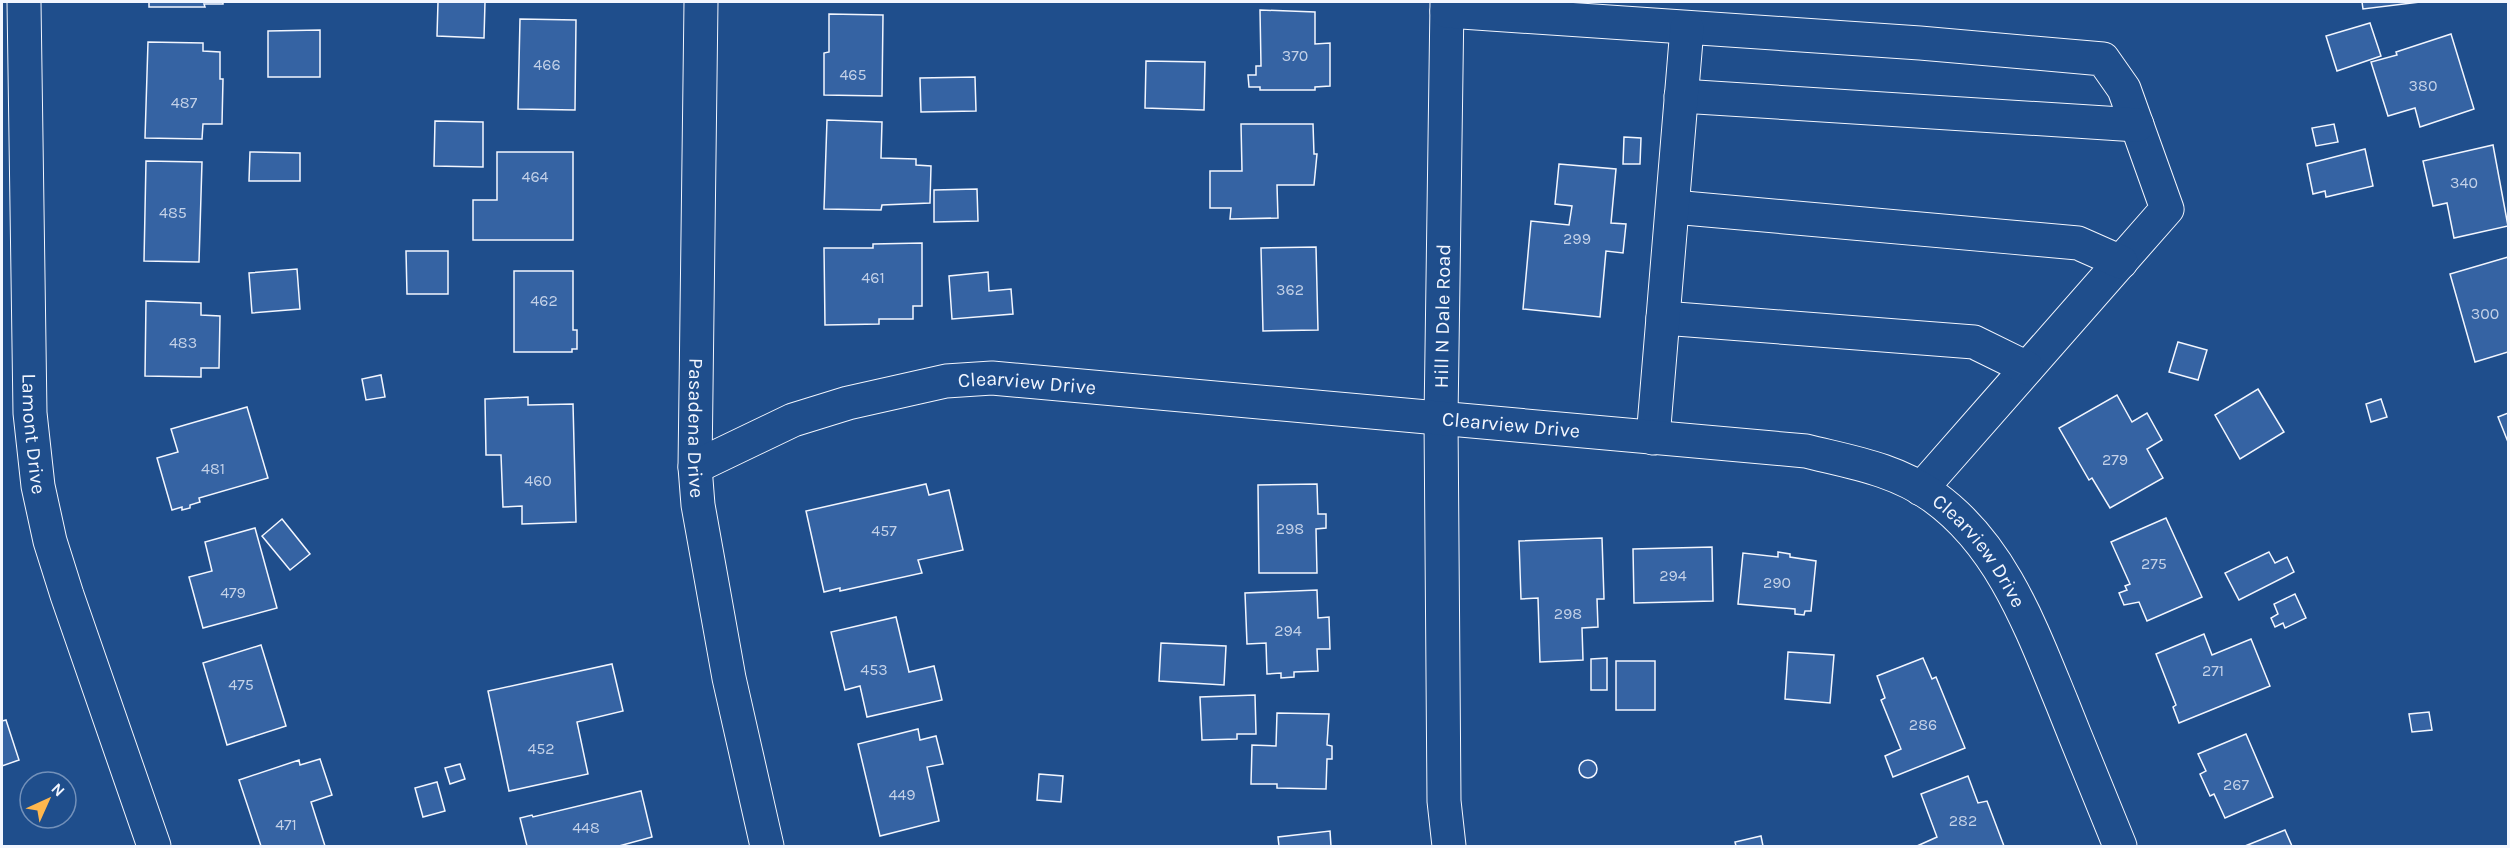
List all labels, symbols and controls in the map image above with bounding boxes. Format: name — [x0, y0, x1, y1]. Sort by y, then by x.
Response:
house number: 370 — [1282, 46, 1308, 65]
house number: 466 — [533, 55, 561, 74]
house number: 465 — [839, 65, 867, 84]
house number: 380 — [2409, 76, 2437, 95]
house number: 487 — [171, 93, 198, 112]
house number: 464 — [521, 167, 549, 186]
house number: 340 — [2450, 173, 2478, 192]
house number: 485 — [159, 203, 187, 222]
house number: 299 — [1563, 229, 1591, 248]
street label: Hill N Dale Road — [1430, 244, 1455, 388]
house number: 461 — [861, 268, 885, 287]
house number: 362 — [1276, 280, 1304, 299]
house number: 462 — [530, 291, 558, 310]
house number: 300 — [2471, 304, 2499, 323]
house number: 483 — [169, 333, 197, 352]
street label: Pasadena Drive — [683, 358, 708, 499]
street label: Clearview Drive — [957, 367, 1097, 399]
street label: Lamont Drive — [17, 373, 50, 496]
street label: Clearview Drive — [1441, 407, 1581, 443]
house number: 279 — [2102, 450, 2128, 469]
house number: 481 — [201, 459, 225, 478]
house number: 460 — [524, 471, 552, 490]
street label: Clearview Drive — [1928, 489, 2030, 611]
house number: 298 — [1276, 519, 1304, 538]
house number: 457 — [871, 521, 897, 540]
house number: 275 — [2141, 554, 2167, 573]
house number: 294 — [1659, 566, 1687, 585]
house number: 290 — [1763, 573, 1791, 592]
house number: 479 — [220, 583, 246, 602]
house number: 298 — [1554, 604, 1582, 623]
house number: 294 — [1274, 621, 1302, 640]
house number: 453 — [860, 660, 888, 679]
house number: 271 — [2202, 661, 2224, 680]
house number: 475 — [228, 675, 254, 694]
house number: 286 — [1909, 715, 1937, 734]
house number: 452 — [527, 739, 555, 758]
north arrow — [18, 770, 78, 830]
house number: 267 — [2223, 775, 2249, 794]
text: N — [47, 779, 69, 801]
house number: 449 — [888, 785, 916, 804]
house number: 282 — [1949, 811, 1977, 830]
house number: 471 — [275, 815, 297, 834]
house number: 448 — [572, 818, 600, 837]

